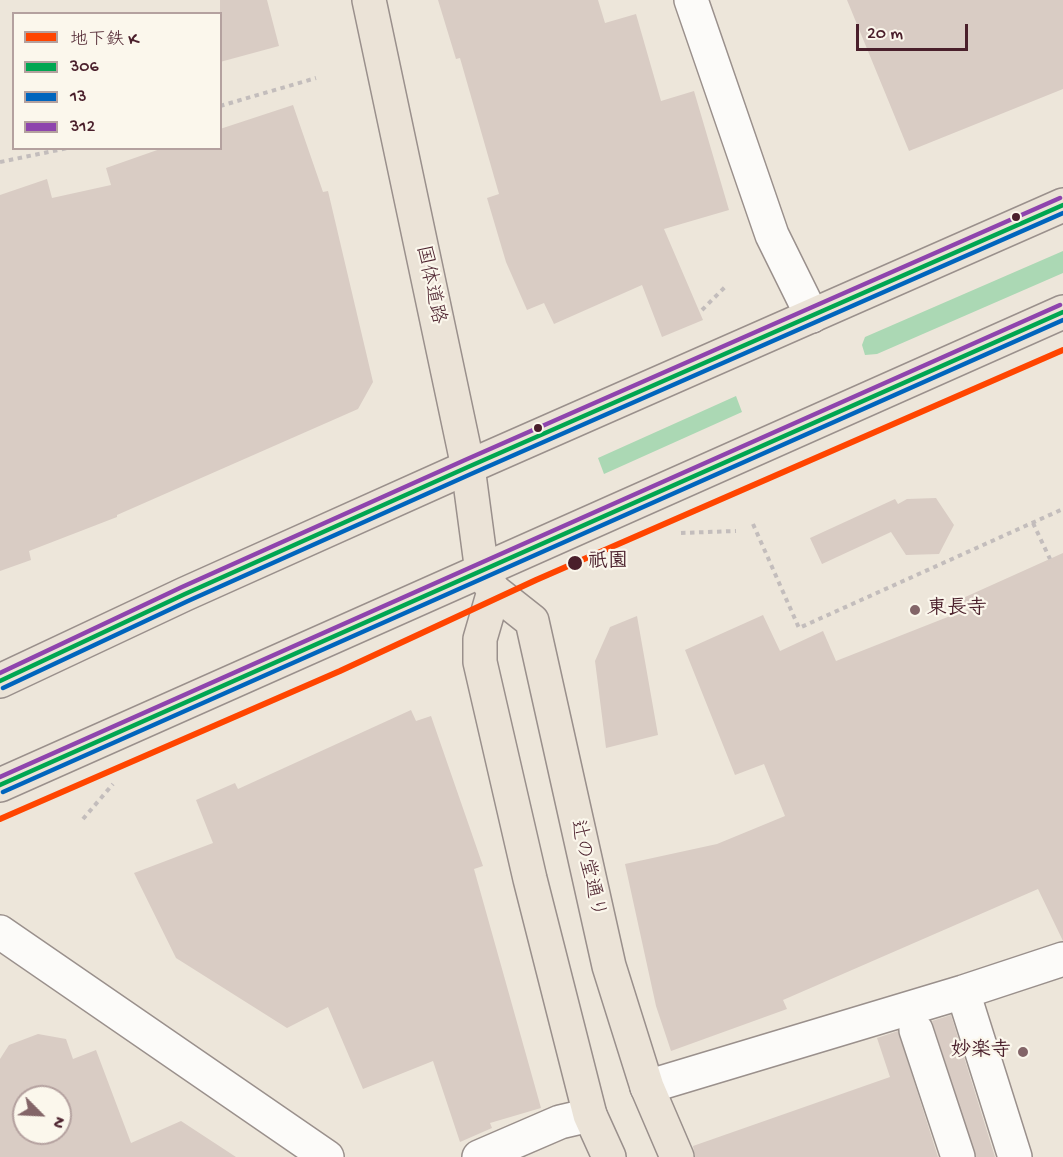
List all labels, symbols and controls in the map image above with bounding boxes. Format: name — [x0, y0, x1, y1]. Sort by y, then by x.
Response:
legend — [12, 12, 222, 150]
scale bar — [859, 12, 972, 50]
text: 20 m — [867, 24, 903, 45]
text: 地下鉄 K — [70, 30, 138, 51]
text: 306 — [70, 57, 99, 78]
text: 13 — [70, 87, 87, 108]
text: 312 — [70, 117, 95, 138]
unlabelled marker — [1010, 211, 1022, 223]
street label: 国体道路 — [409, 243, 449, 327]
unlabelled marker — [532, 422, 544, 434]
place label: 祇園 — [588, 551, 628, 575]
marker: 祇園 — [566, 554, 584, 572]
place label: 東長寺 — [927, 598, 987, 622]
marker: 東長寺 — [908, 603, 922, 617]
street label: 辻の堂通り — [563, 818, 609, 920]
place label: 妙楽寺 — [951, 1040, 1011, 1064]
marker: 妙楽寺 — [1016, 1045, 1030, 1059]
north arrow — [12, 1085, 72, 1145]
text: N — [46, 1113, 68, 1130]

